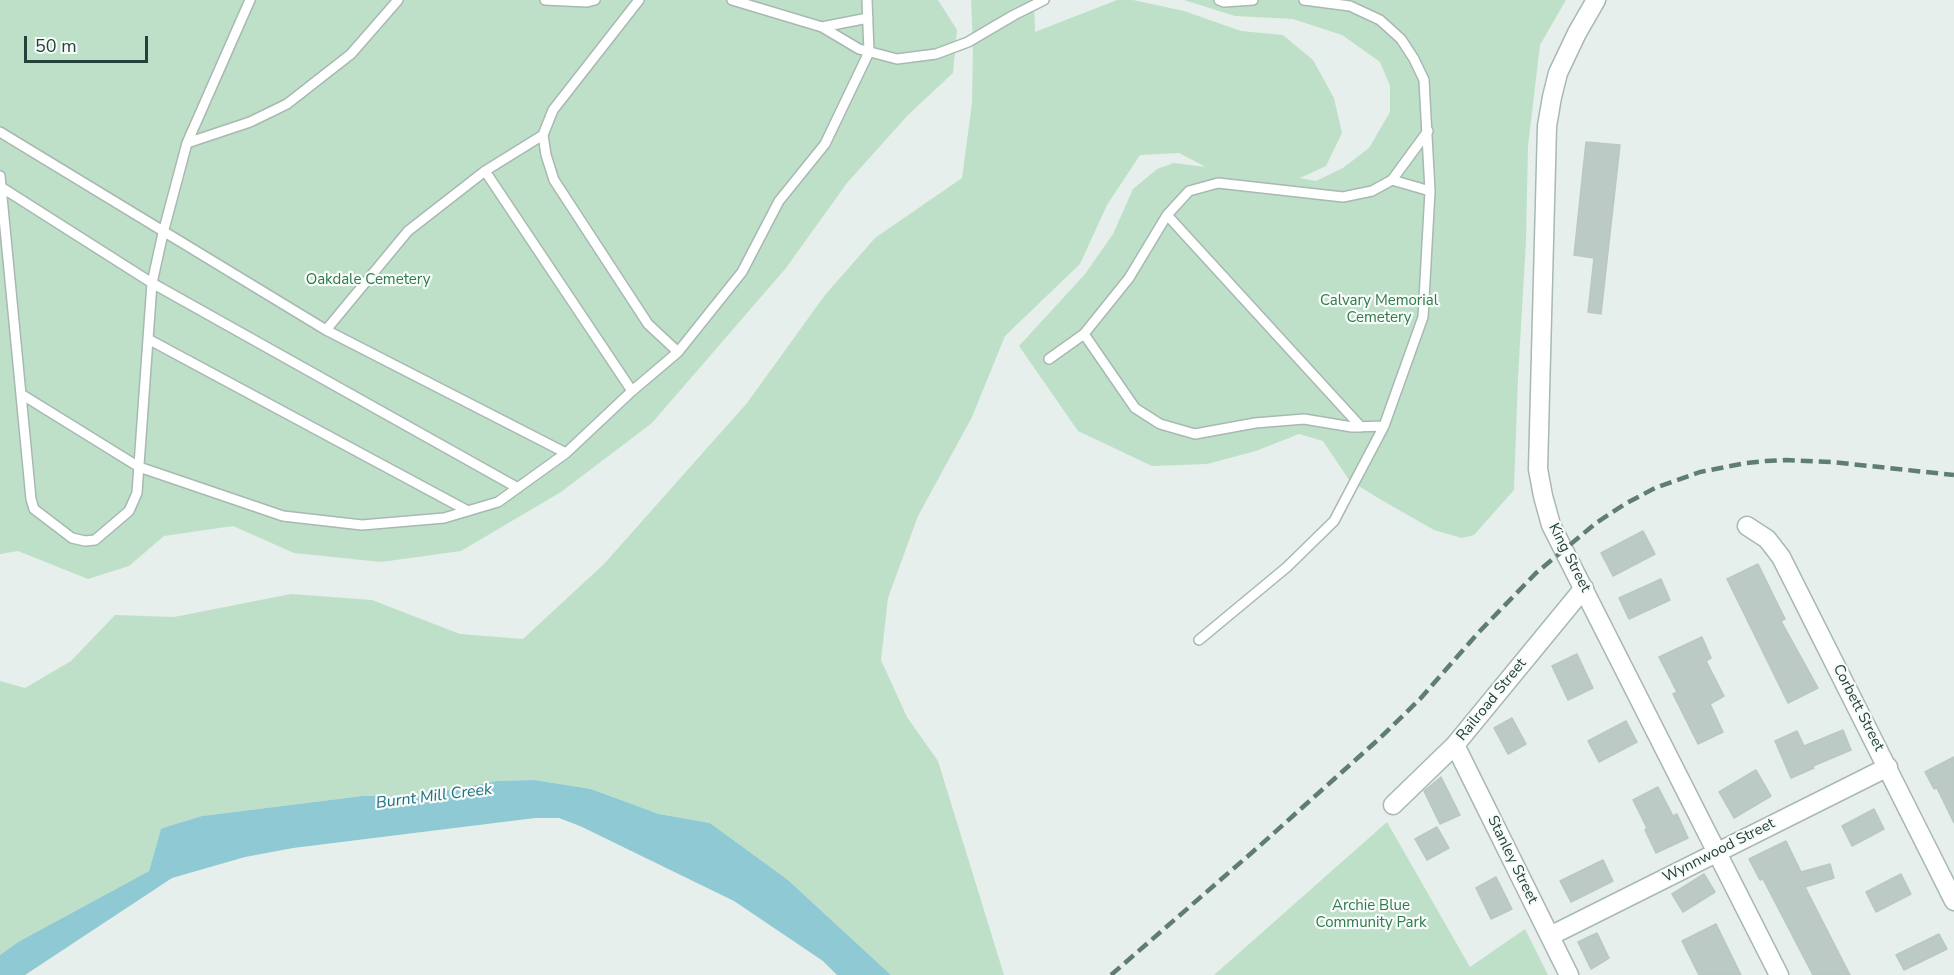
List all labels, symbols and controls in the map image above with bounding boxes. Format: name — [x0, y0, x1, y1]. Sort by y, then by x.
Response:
scale bar — [27, 24, 152, 62]
text: 50 m — [35, 34, 77, 58]
park label: Oakdale Cemetery — [306, 271, 430, 289]
park label: Calvary Memorial Cemetery — [1320, 292, 1438, 327]
street label: King Street — [1544, 521, 1594, 595]
street label: Railroad Street — [1453, 655, 1531, 745]
street label: Corbett Street — [1828, 662, 1888, 754]
water label: Burnt Mill Creek — [375, 780, 493, 814]
street label: Stanley Street — [1483, 813, 1541, 907]
street label: Wynnwood Street — [1660, 815, 1778, 887]
park label: Archie Blue Community Park — [1316, 897, 1426, 932]

